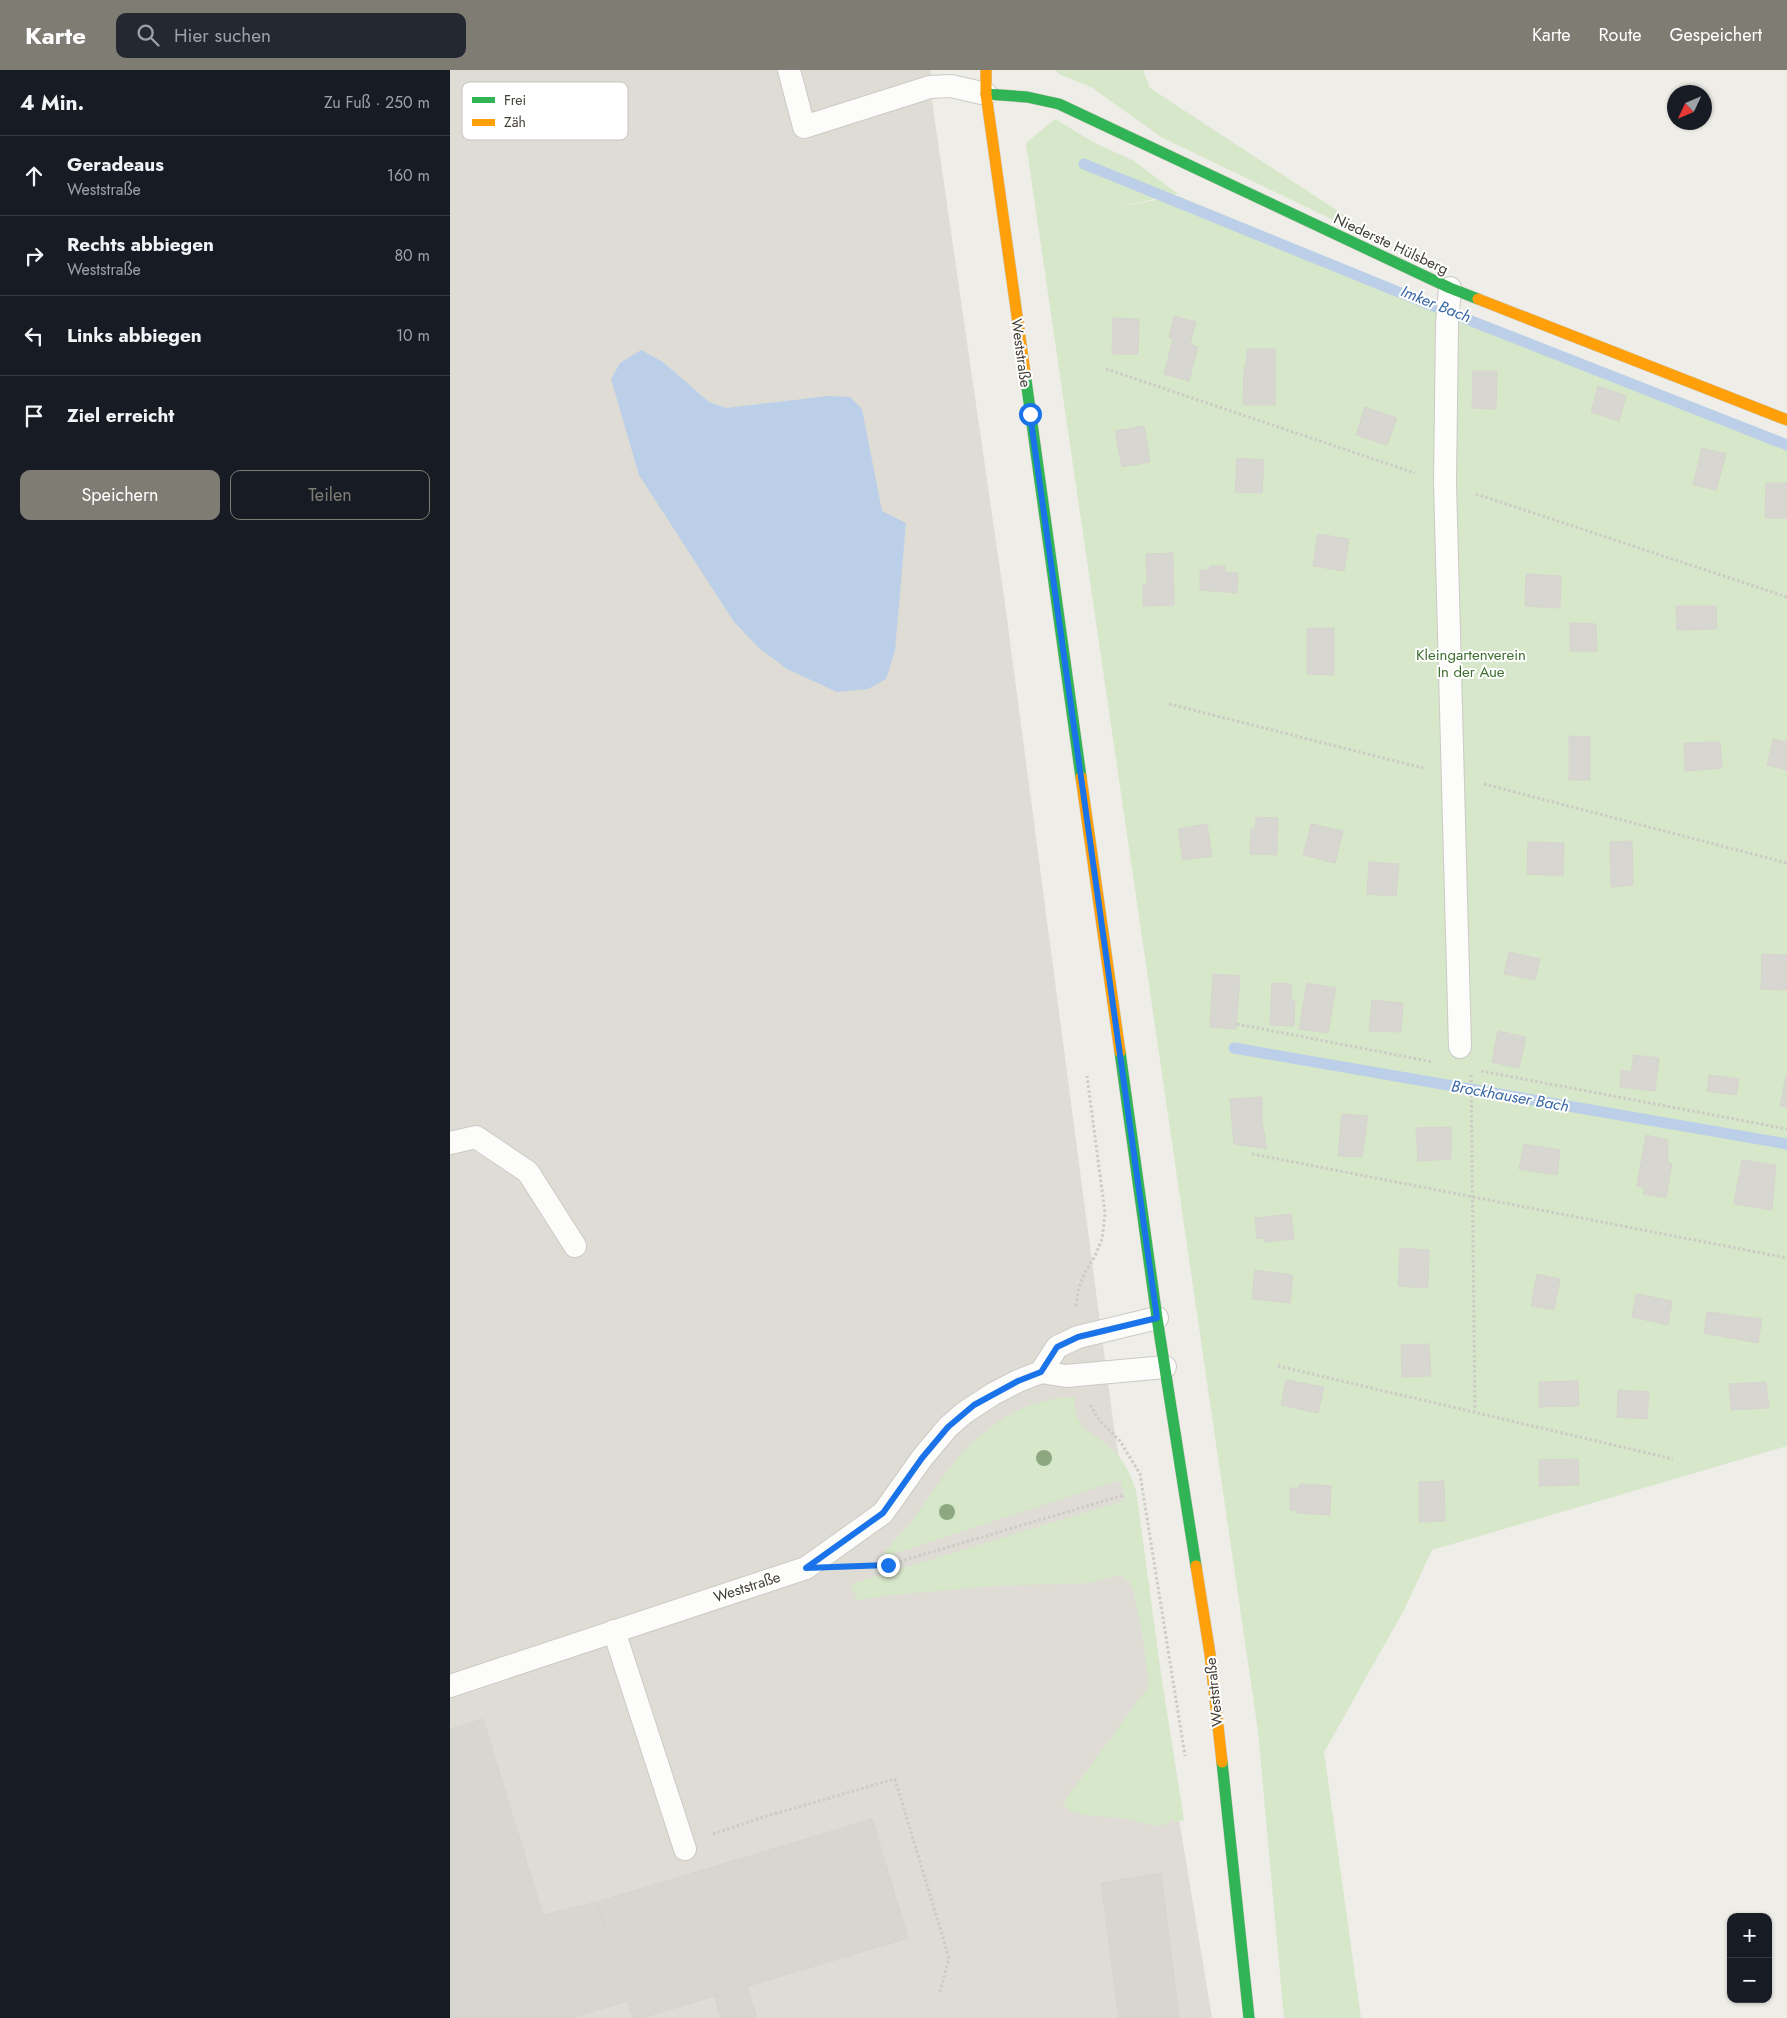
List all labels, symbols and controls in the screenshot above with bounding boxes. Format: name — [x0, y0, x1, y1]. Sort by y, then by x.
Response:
search box — [116, 13, 466, 58]
text: Karte — [25, 18, 86, 53]
icon: search — [134, 21, 162, 49]
text: Hier suchen — [174, 22, 271, 49]
text: Karte — [1532, 22, 1571, 48]
text: Route — [1599, 22, 1641, 48]
text: Gespeichert — [1669, 22, 1762, 48]
legend — [462, 82, 628, 140]
north arrow — [1667, 85, 1712, 130]
text: 4 Min. — [20, 88, 84, 118]
text: Frei — [504, 90, 526, 110]
text: Zu Fuß · 250 m — [324, 91, 430, 114]
text: Zäh — [504, 112, 526, 132]
text: Geradeaus — [67, 151, 164, 178]
icon: ahead — [20, 162, 48, 190]
text: 160 m — [387, 164, 430, 187]
text: Weststraße — [67, 178, 141, 201]
street label: Niederste Hülsberg — [1330, 208, 1452, 280]
text: Rechts abbiegen — [67, 231, 214, 258]
icon: right — [20, 242, 48, 270]
text: 80 m — [394, 244, 430, 267]
text: Weststraße — [67, 258, 141, 281]
water label: Imker Bach — [1398, 280, 1474, 328]
street label: Weststraße — [1005, 317, 1037, 389]
icon: left — [20, 322, 48, 350]
text: Links abbiegen — [67, 322, 202, 349]
text: 10 m — [396, 324, 430, 347]
icon: arrive — [20, 402, 48, 430]
text: Ziel erreicht — [67, 402, 174, 429]
route start — [1019, 403, 1042, 426]
button: Speichern — [20, 470, 220, 520]
button: Teilen — [230, 470, 430, 520]
park label: Kleingartenverein In der Aue — [1416, 644, 1526, 683]
water label: Brockhauser Bach — [1449, 1074, 1571, 1118]
route end — [877, 1554, 900, 1577]
street label: Weststraße — [711, 1566, 784, 1608]
street label: Weststraße — [1199, 1656, 1229, 1728]
map controls — [1727, 1913, 1772, 2003]
button: + — [1727, 1913, 1772, 1958]
button: − — [1727, 1958, 1772, 2003]

